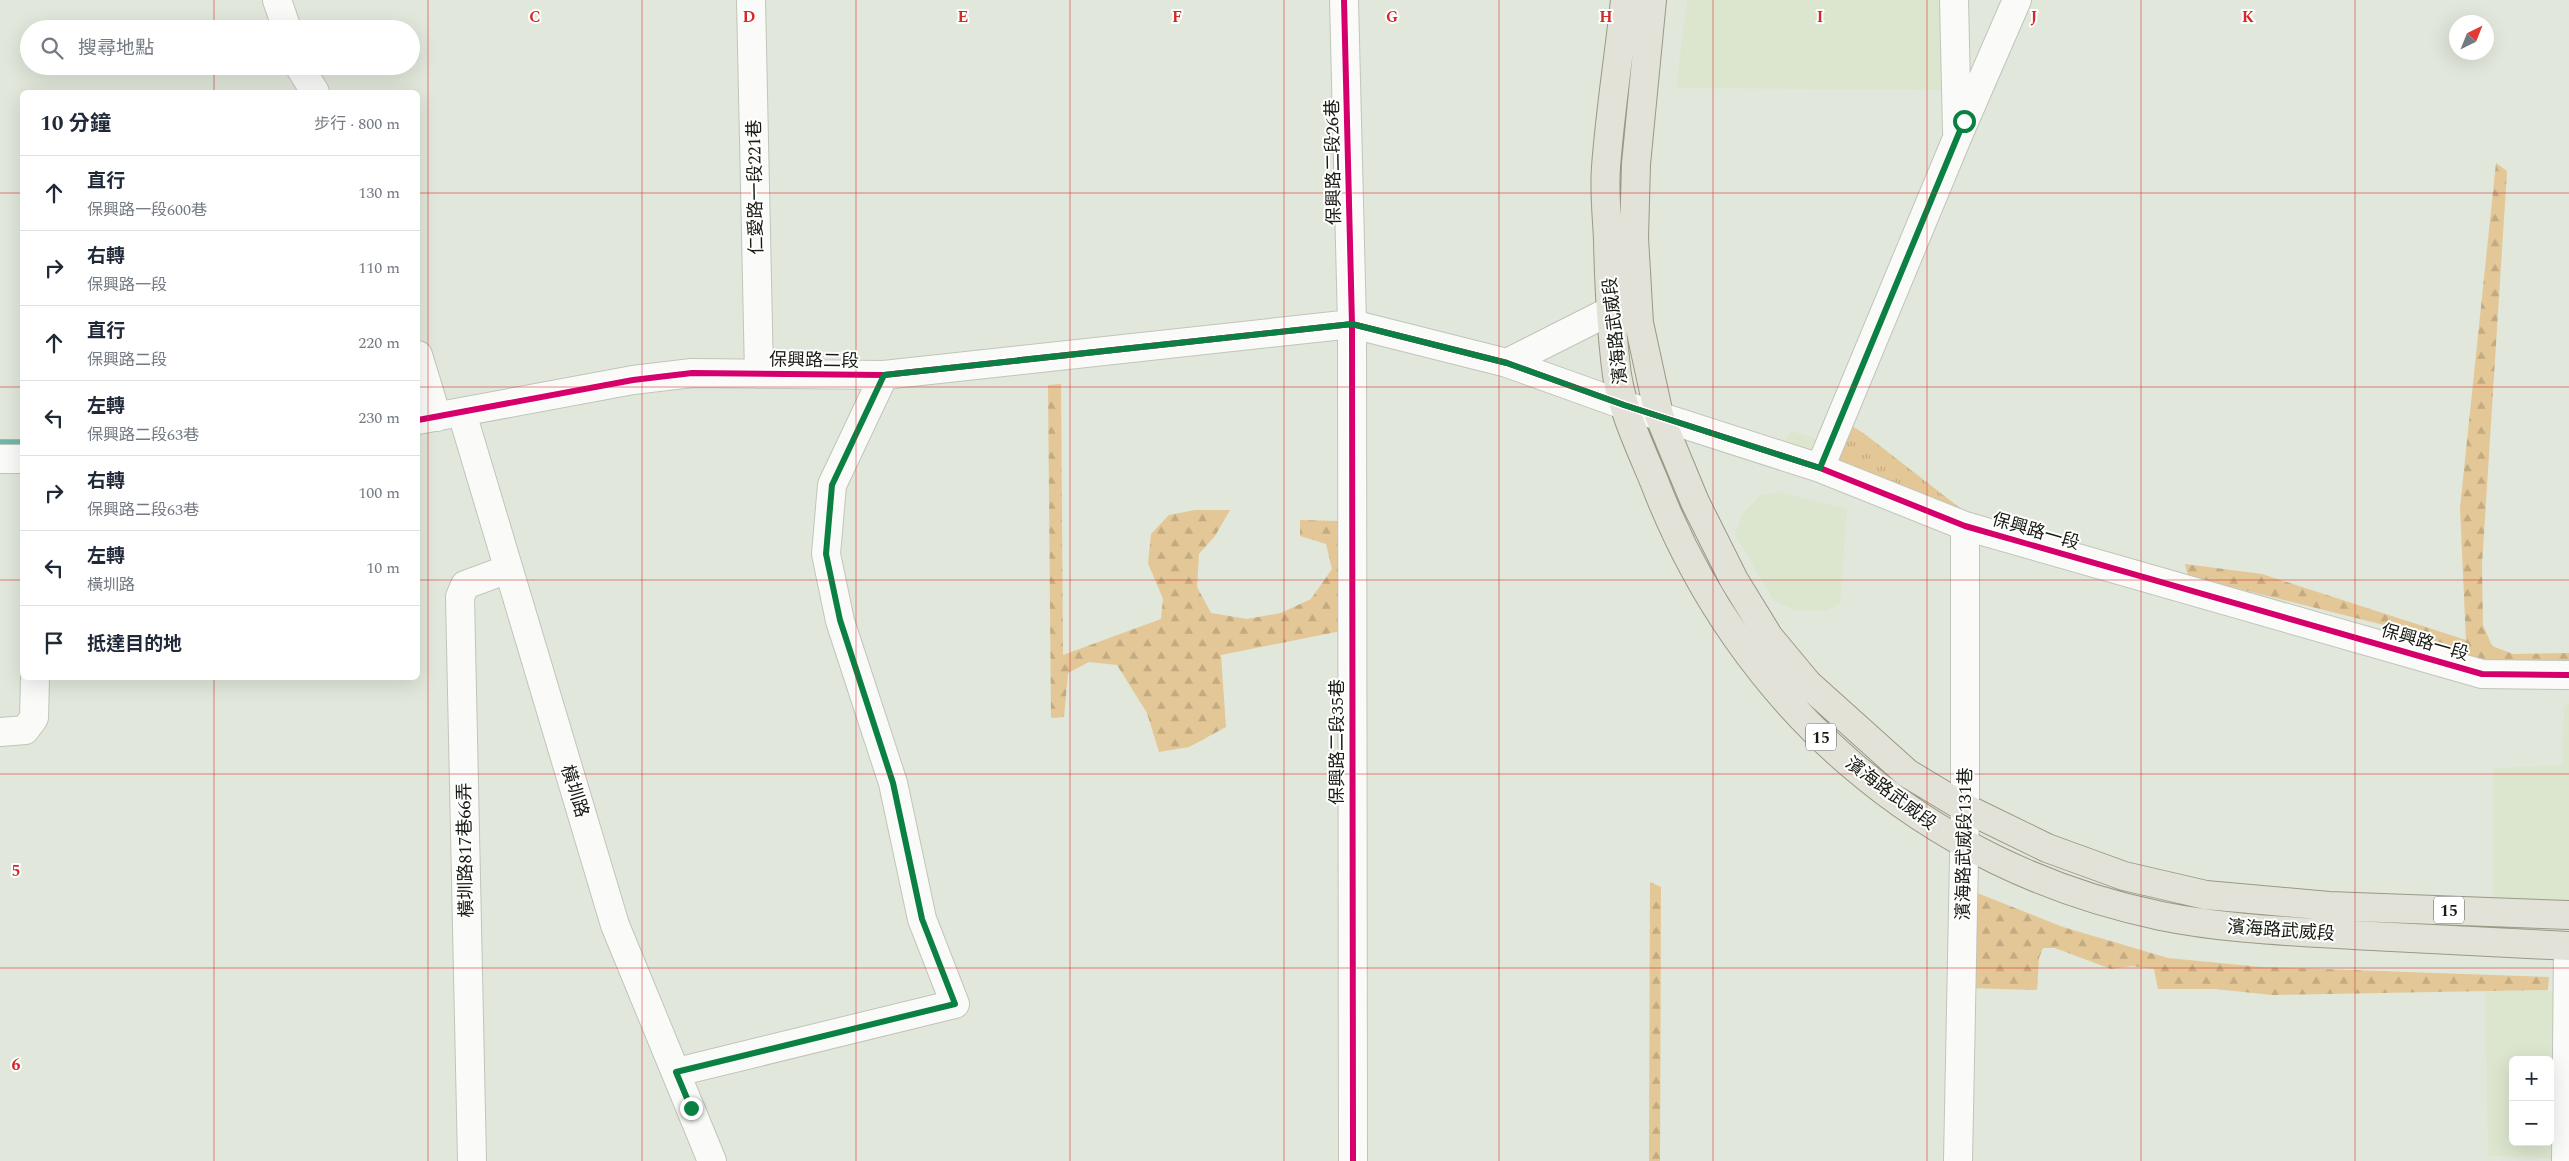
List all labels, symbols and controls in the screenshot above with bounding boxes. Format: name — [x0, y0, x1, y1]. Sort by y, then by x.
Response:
text: C — [529, 5, 541, 29]
text: D — [743, 5, 756, 29]
text: E — [958, 5, 968, 29]
text: F — [1172, 5, 1182, 29]
text: G — [1386, 5, 1398, 29]
text: H — [1599, 5, 1613, 29]
text: I — [1817, 5, 1823, 29]
text: J — [2031, 5, 2038, 29]
text: K — [2242, 5, 2255, 29]
north arrow — [2449, 15, 2494, 60]
search box — [20, 20, 420, 75]
icon: search — [38, 34, 66, 62]
text: 搜尋地點 — [78, 34, 154, 63]
street label: 保興路二段26巷 — [1319, 99, 1348, 225]
text: 10 分鐘 — [40, 108, 111, 140]
route start — [1953, 110, 1976, 133]
text: 步行 · 800 m — [314, 112, 400, 136]
street label: 仁愛路一段221巷 — [741, 119, 770, 255]
text: 直行 — [87, 167, 125, 196]
icon: ahead — [40, 179, 68, 207]
text: 130 m — [358, 181, 400, 205]
text: 保興路一段600巷 — [87, 198, 207, 222]
text: 右轉 — [87, 242, 125, 271]
icon: right — [40, 254, 68, 282]
text: 110 m — [358, 256, 400, 280]
text: 保興路一段 — [87, 273, 167, 297]
street label: 濱海路武威段 — [1596, 276, 1635, 386]
text: 直行 — [87, 317, 125, 346]
icon: ahead — [40, 329, 68, 357]
text: 220 m — [358, 331, 400, 355]
street label: 保興路二段 — [769, 346, 859, 375]
text: 保興路二段 — [87, 348, 167, 372]
text: 左轉 — [87, 392, 125, 421]
icon: left — [40, 404, 68, 432]
text: 230 m — [358, 406, 400, 430]
text: 保興路二段63巷 — [87, 423, 199, 447]
text: 右轉 — [87, 467, 125, 496]
icon: right — [40, 479, 68, 507]
text: 100 m — [358, 481, 400, 505]
text: 保興路二段63巷 — [87, 498, 199, 522]
street label: 保興路一段 — [1989, 506, 2083, 557]
text: 左轉 — [87, 542, 125, 571]
icon: left — [40, 554, 68, 582]
text: 10 m — [366, 556, 400, 580]
text: 橫圳路 — [87, 573, 135, 597]
street label: 保興路一段 — [2378, 617, 2472, 668]
icon: arrive — [40, 629, 68, 657]
text: 抵達目的地 — [87, 630, 182, 659]
street label: 保興路二段35巷 — [1324, 679, 1351, 805]
road number: 15 — [1806, 724, 1836, 750]
street label: 濱海路武威段 — [1839, 750, 1942, 837]
street label: 橫圳路 — [554, 761, 595, 821]
street label: 濱海路武威段131巷 — [1950, 767, 1979, 921]
street label: 橫圳路817巷66弄 — [451, 782, 480, 918]
text: 5 — [12, 859, 20, 883]
road number: 15 — [2434, 896, 2464, 924]
street label: 濱海路武威段 — [2226, 913, 2336, 948]
text: 6 — [12, 1053, 21, 1077]
map controls — [2509, 1056, 2554, 1146]
button: + — [2509, 1056, 2554, 1101]
route end — [680, 1097, 703, 1120]
button: − — [2509, 1101, 2554, 1146]

